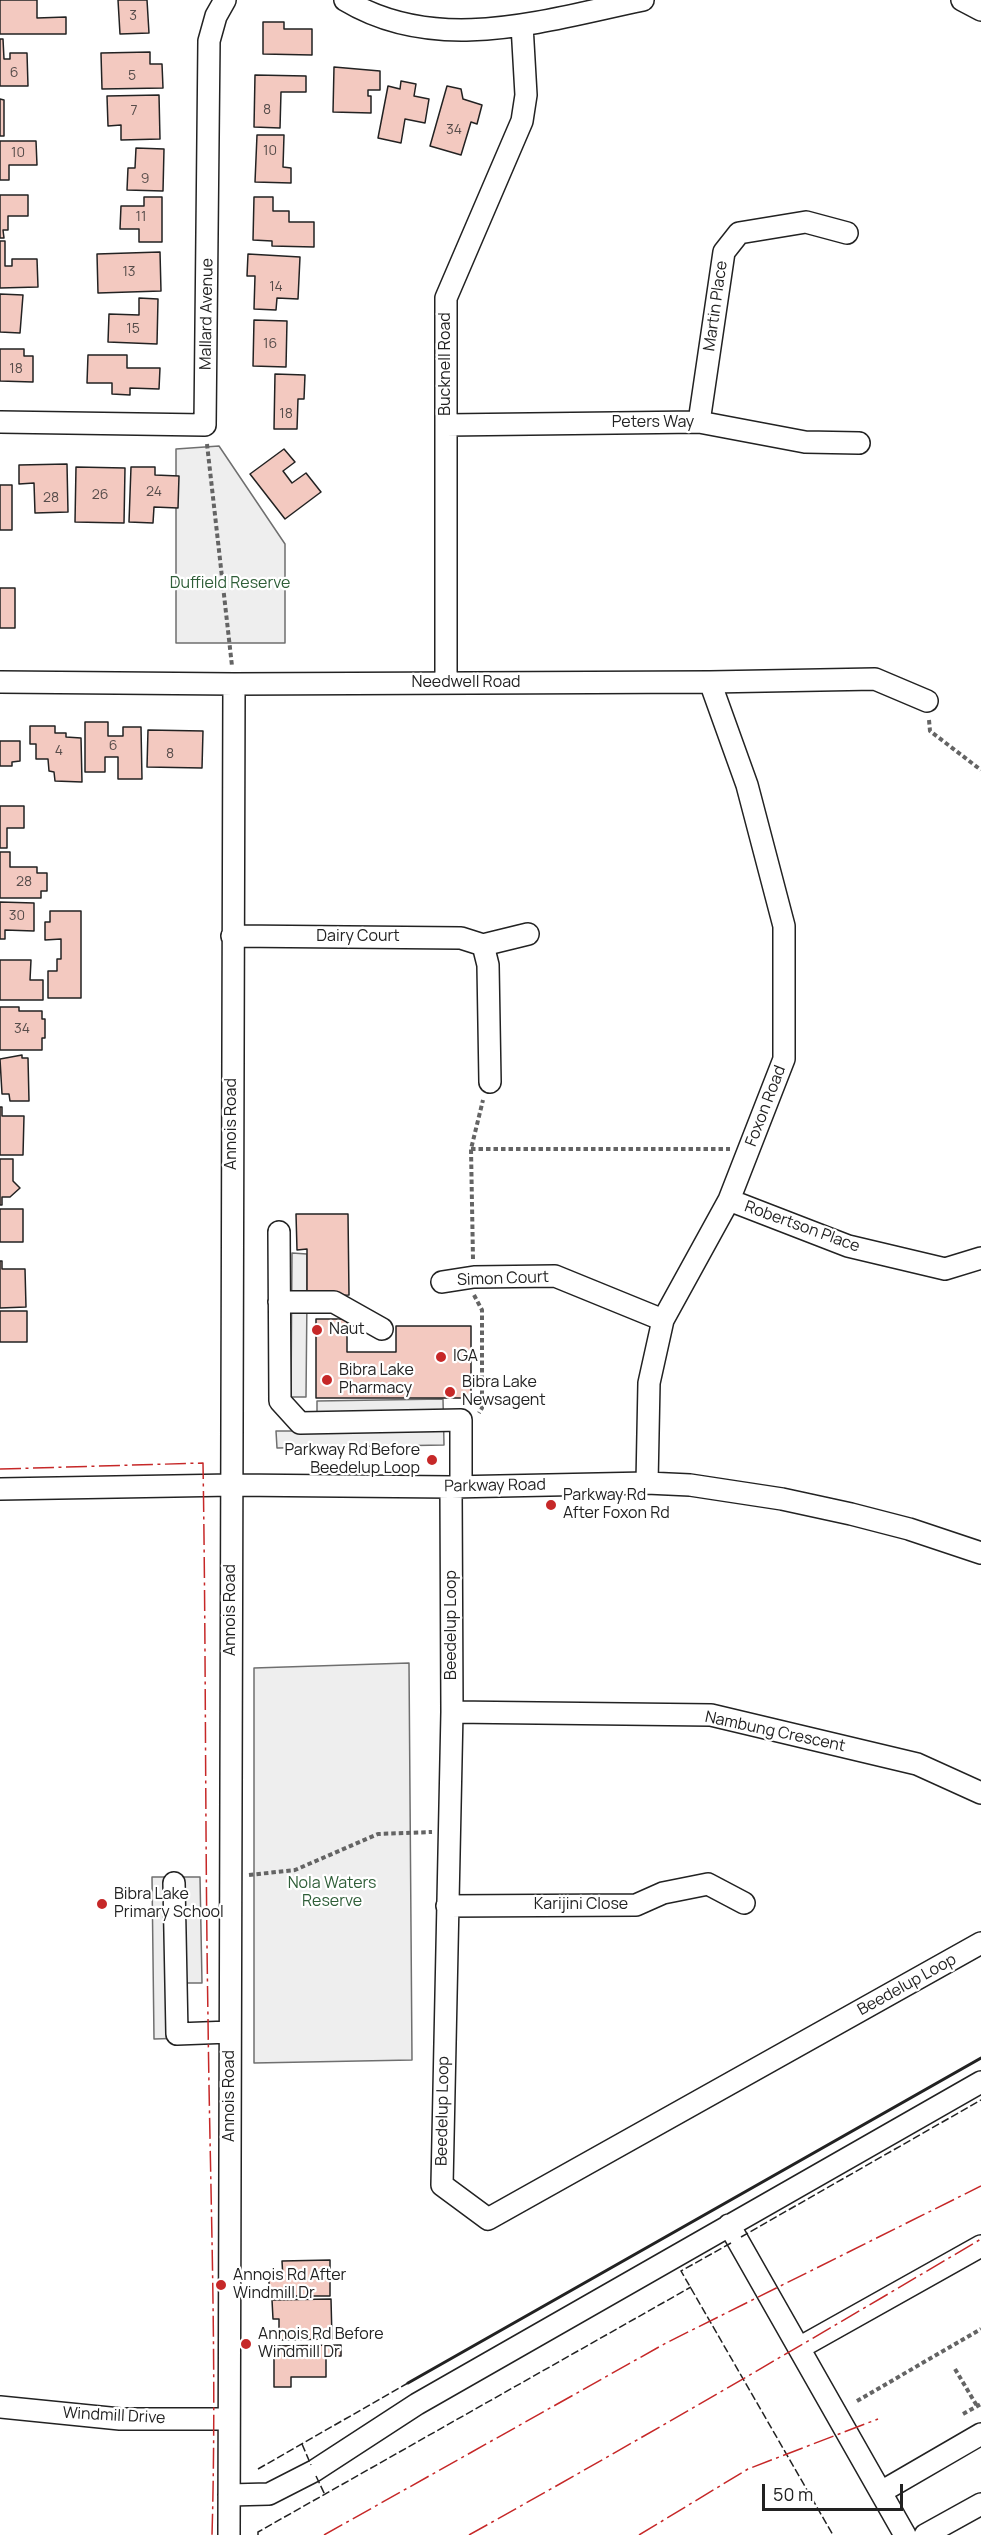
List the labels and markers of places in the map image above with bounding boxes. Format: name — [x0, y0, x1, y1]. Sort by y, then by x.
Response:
place label: Naut — [329, 1320, 365, 1340]
marker: Naut — [310, 1323, 324, 1337]
place label: IGA — [453, 1347, 478, 1367]
marker: IGA — [434, 1350, 448, 1364]
place label: Bibra Lake Pharmacy — [339, 1361, 414, 1399]
marker: Bibra Lake Pharmacy — [320, 1373, 334, 1387]
place label: Bibra Lake Newsagent — [462, 1373, 546, 1411]
marker: Bibra Lake Newsagent — [443, 1385, 457, 1399]
place label: Parkway Rd Before Beedelup Loop — [285, 1441, 420, 1479]
marker: Parkway Rd Before Beedelup Loop — [425, 1453, 439, 1467]
place label: Parkway Rd After Foxon Rd — [563, 1486, 670, 1524]
marker: Parkway Rd After Foxon Rd — [544, 1498, 558, 1512]
place label: Bibra Lake Primary School — [114, 1885, 224, 1923]
marker: Bibra Lake Primary School — [95, 1897, 109, 1911]
place label: Annois Rd After Windmill Dr — [233, 2266, 346, 2304]
marker: Annois Rd After Windmill Dr — [214, 2278, 228, 2292]
place label: Annois Rd Before Windmill Dr — [258, 2325, 384, 2363]
marker: Annois Rd Before Windmill Dr — [239, 2337, 253, 2351]

